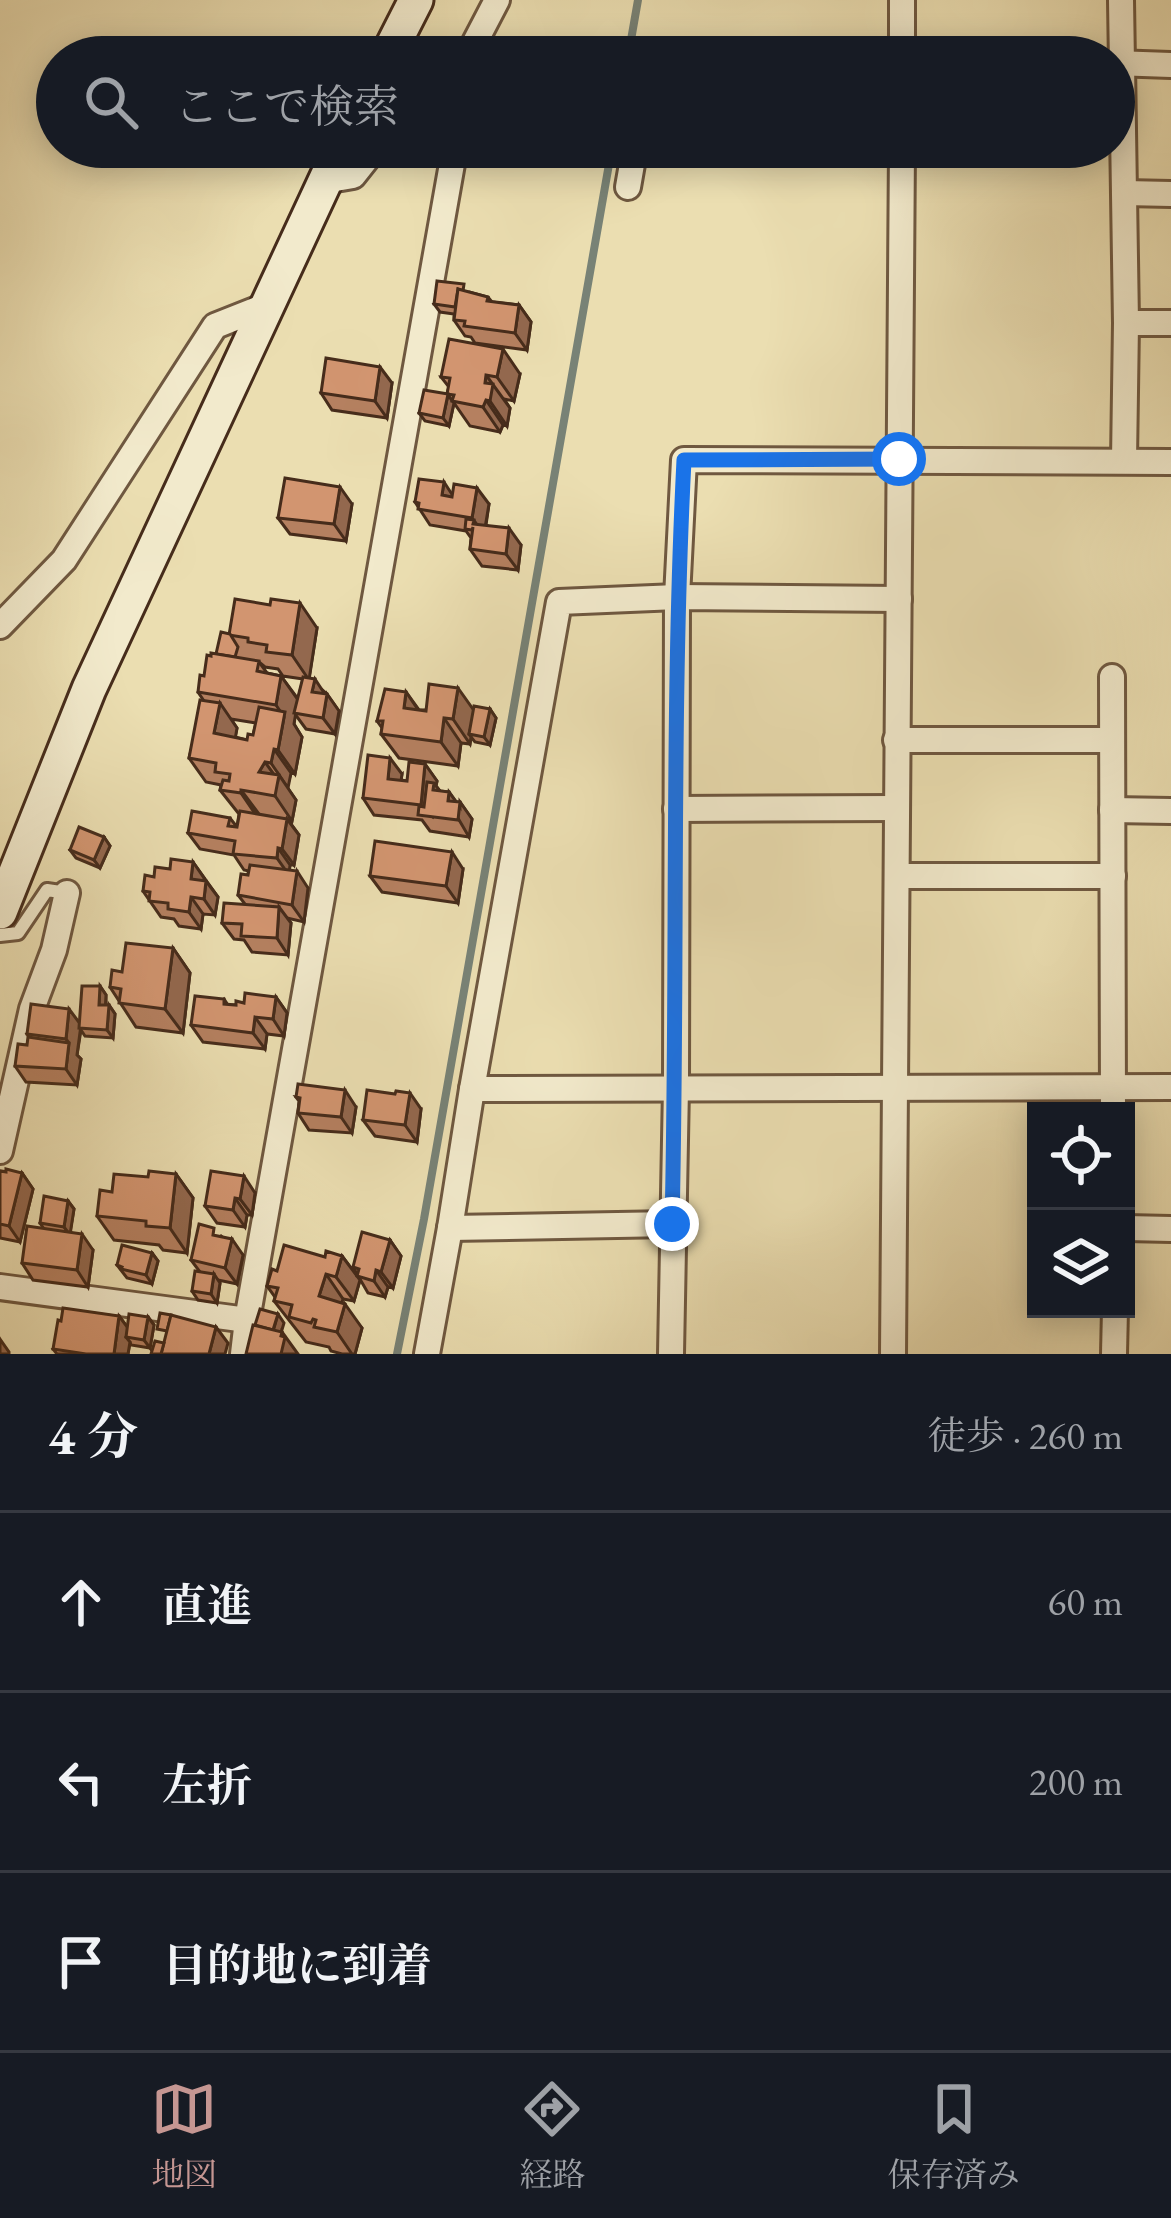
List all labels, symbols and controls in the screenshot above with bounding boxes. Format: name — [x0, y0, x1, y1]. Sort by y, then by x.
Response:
search box — [36, 36, 1135, 168]
icon: search — [78, 69, 144, 135]
text: ここで検索 — [174, 77, 399, 135]
route start — [872, 432, 926, 486]
map controls — [1027, 1102, 1135, 1318]
button: locate — [1027, 1102, 1135, 1210]
route end — [645, 1197, 699, 1251]
button: layers — [1027, 1210, 1135, 1318]
text: 4 分 — [48, 1403, 138, 1469]
text: 徒歩 · 260 m — [927, 1410, 1123, 1461]
icon: ahead — [48, 1569, 114, 1635]
text: 直進 — [162, 1576, 252, 1634]
text: 60 m — [1047, 1576, 1123, 1627]
icon: left — [48, 1749, 114, 1815]
text: 左折 — [162, 1756, 252, 1814]
text: 200 m — [1029, 1756, 1123, 1807]
icon: arrive — [48, 1929, 114, 1995]
text: 目的地に到着 — [162, 1936, 432, 1994]
tab: 地図 — [151, 2076, 217, 2196]
tab: 経路 — [519, 2076, 585, 2196]
tab: 保存済み — [888, 2076, 1020, 2196]

